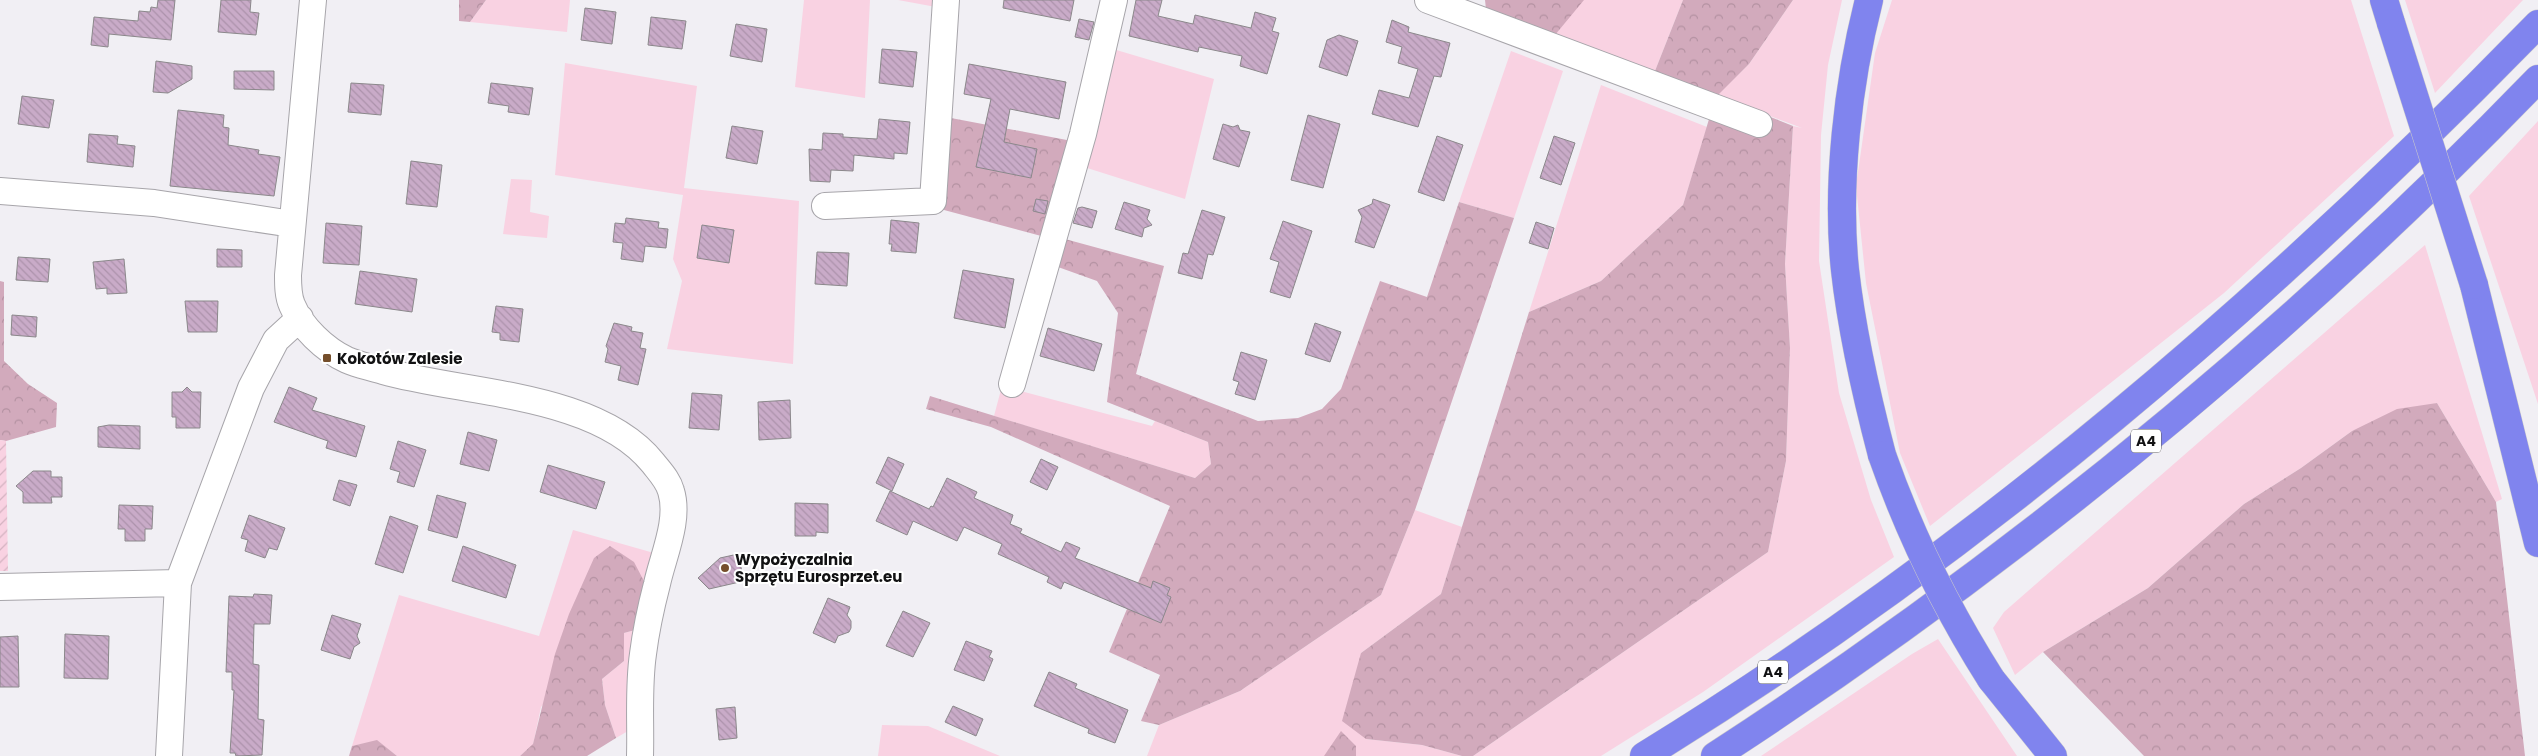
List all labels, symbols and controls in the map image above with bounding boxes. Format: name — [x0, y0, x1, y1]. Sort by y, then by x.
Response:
place label: Kokotów Zalesie — [337, 348, 462, 369]
marker: Kokotów Zalesie — [321, 352, 333, 364]
road number: A4 — [2131, 430, 2161, 452]
place label: Wypożyczalnia Sprzętu Eurosprzet.eu — [735, 549, 902, 587]
marker: Wypożyczalnia Sprzętu Eurosprzet.eu — [719, 562, 731, 574]
road number: A4 — [1758, 660, 1788, 684]

